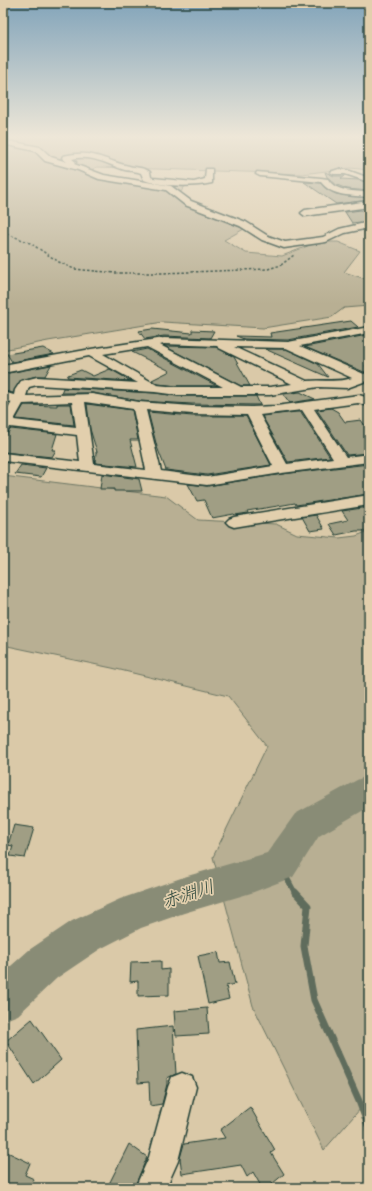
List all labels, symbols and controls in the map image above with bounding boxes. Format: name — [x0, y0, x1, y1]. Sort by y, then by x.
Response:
water label: 赤淵川 — [159, 874, 217, 913]

